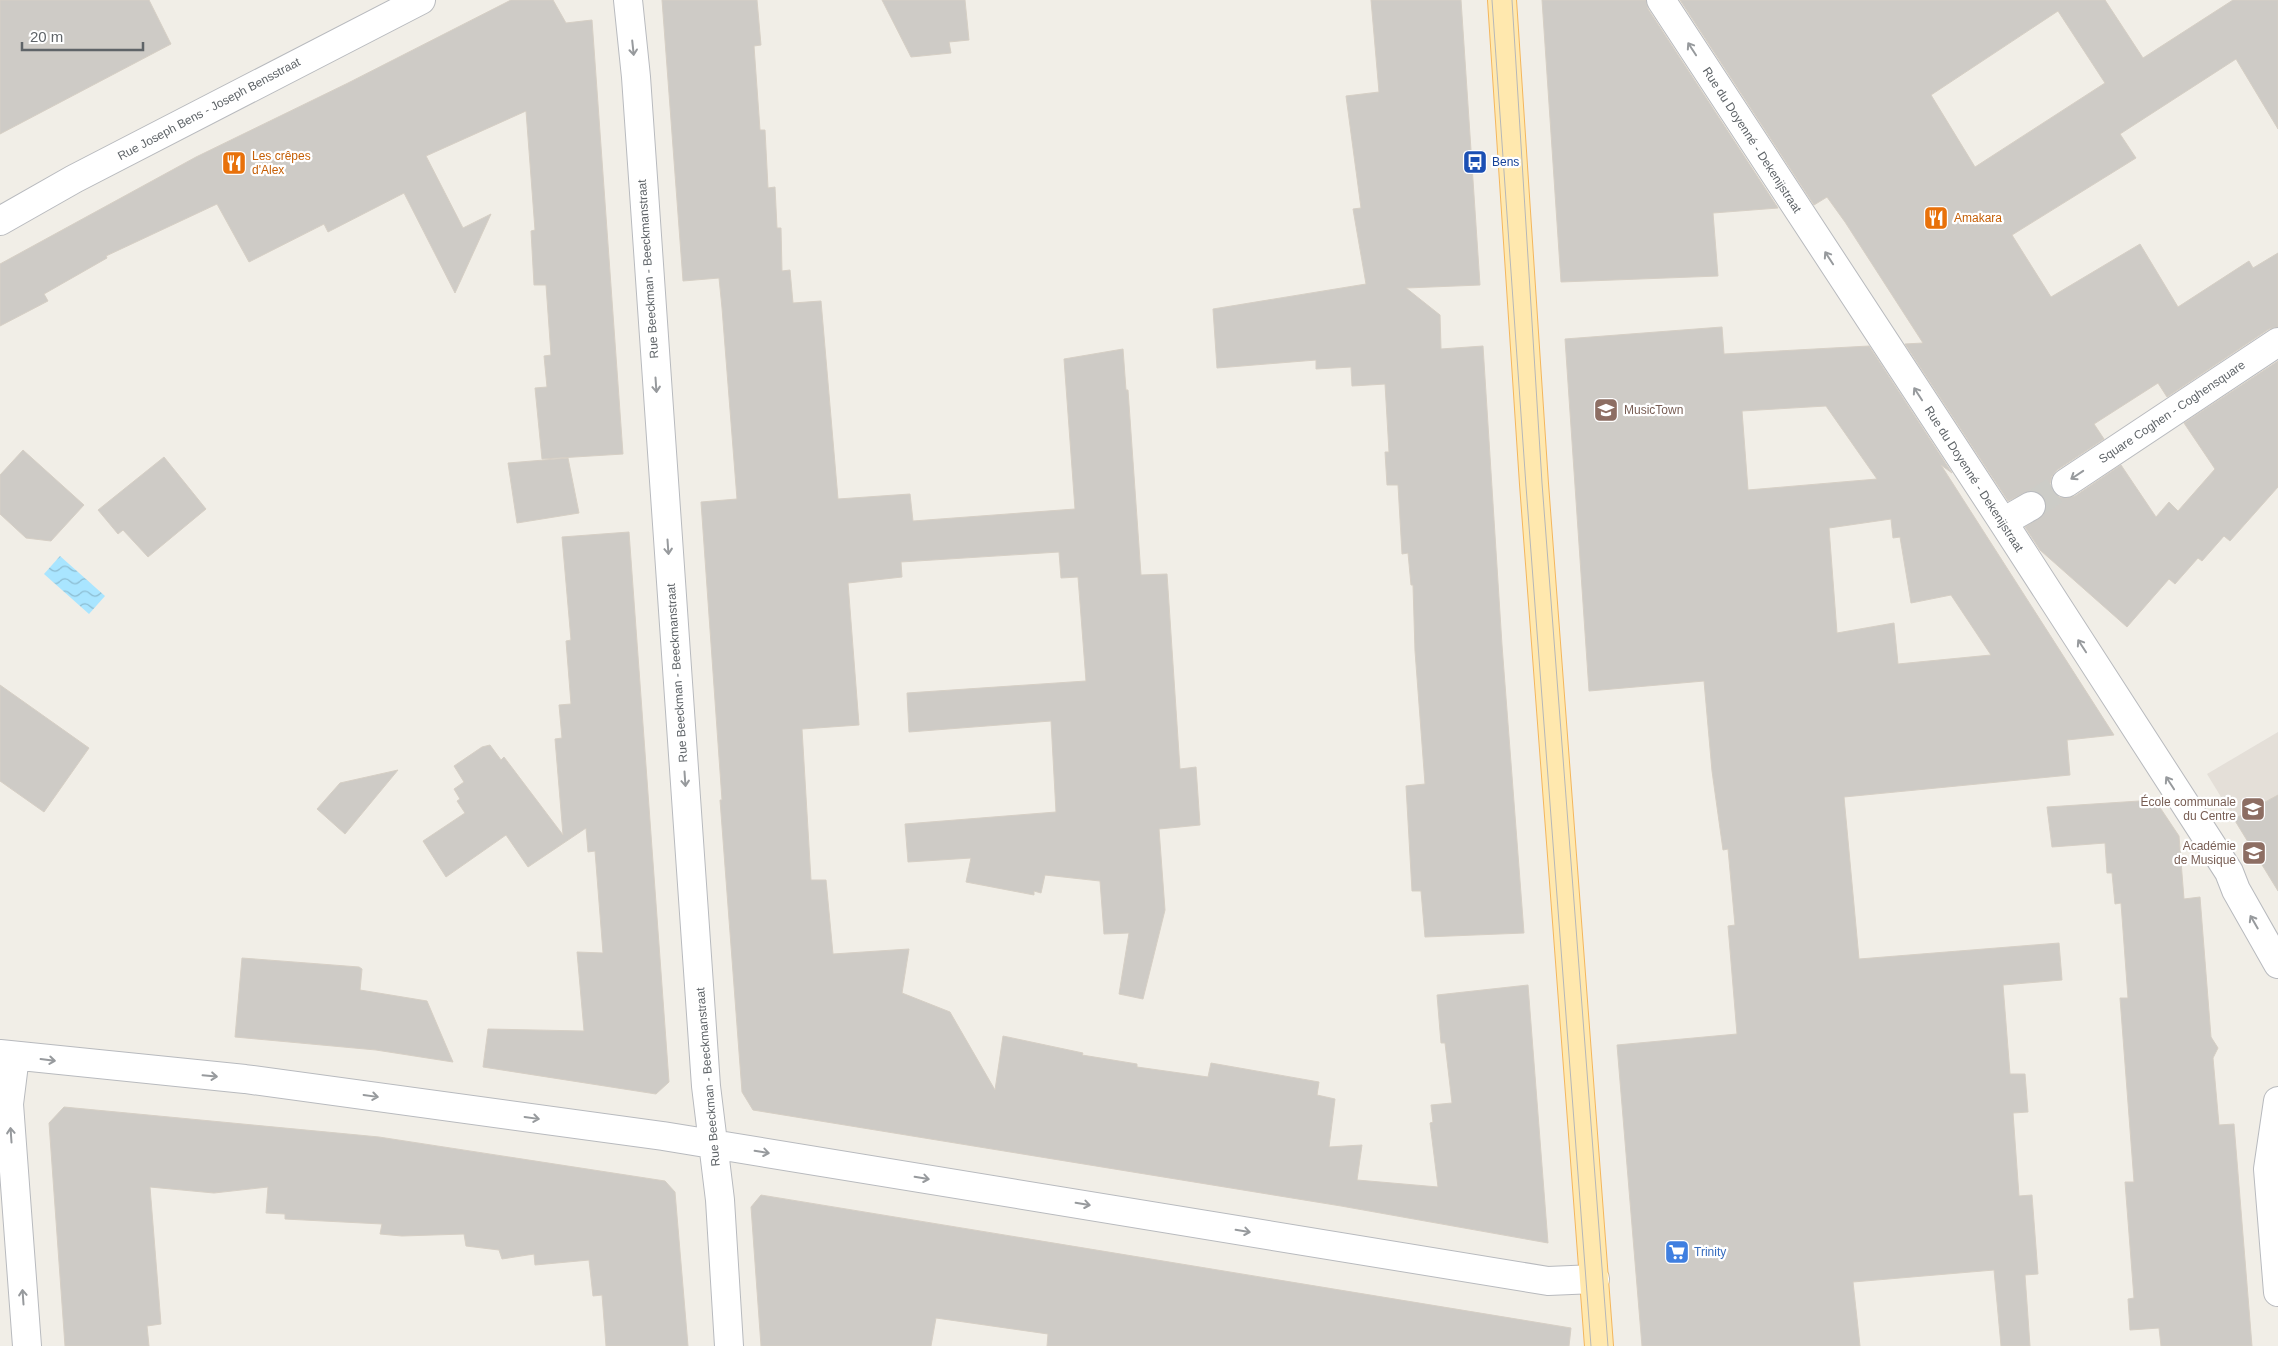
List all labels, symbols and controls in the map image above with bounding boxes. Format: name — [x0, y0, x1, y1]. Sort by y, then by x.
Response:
scale bar — [22, 20, 144, 52]
text: 20 m — [30, 28, 63, 45]
one-way arrow — [628, 40, 638, 56]
one-way arrow — [1687, 42, 1697, 56]
street label: Rue Joseph Bens - Joseph Bensstraat — [115, 54, 303, 163]
street label: Rue du Doyenné - Dekenijstraat — [1700, 65, 1805, 216]
place label: Les crêpes d'Alex — [252, 149, 311, 177]
bus stop icon: Bens — [1462, 149, 1488, 175]
restaurant icon: Les crêpes d'Alex — [221, 150, 247, 176]
place label: Bens — [1492, 155, 1519, 169]
street label: Rue Beeckman - Beeckmanstraat — [635, 178, 661, 359]
restaurant icon: Amakara — [1923, 205, 1949, 231]
place label: Amakara — [1954, 211, 2002, 225]
one-way arrow — [1824, 251, 1834, 265]
street label: Square Coghen - Coghensquare — [2096, 358, 2248, 466]
one-way arrow — [652, 377, 661, 393]
one-way arrow — [1913, 387, 1923, 401]
school or university icon: MusicTown — [1593, 397, 1619, 423]
place label: MusicTown — [1624, 403, 1683, 417]
street label: Rue du Doyenné - Dekenijstraat — [1922, 404, 2027, 555]
one-way arrow — [2070, 470, 2084, 480]
one-way arrow — [663, 539, 672, 555]
street label: Rue Beeckman - Beeckmanstraat — [664, 582, 690, 763]
one-way arrow — [2077, 639, 2088, 653]
one-way arrow — [680, 771, 690, 787]
one-way arrow — [2165, 776, 2175, 790]
place label: École communale du Centre — [2141, 794, 2236, 823]
school or university icon: École communale du Centre — [2240, 796, 2266, 822]
place label: Académie de Musique — [2174, 839, 2236, 867]
school or university icon: Académie de Musique — [2241, 840, 2267, 866]
one-way arrow — [2249, 914, 2259, 929]
street label: Rue Beeckman - Beeckmanstraat — [693, 986, 723, 1167]
one-way arrow — [40, 1055, 56, 1065]
one-way arrow — [202, 1071, 218, 1080]
one-way arrow — [363, 1091, 379, 1101]
one-way arrow — [524, 1113, 540, 1123]
one-way arrow — [7, 1128, 16, 1144]
one-way arrow — [754, 1147, 770, 1157]
one-way arrow — [914, 1173, 930, 1183]
one-way arrow — [1074, 1200, 1090, 1210]
one-way arrow — [1235, 1226, 1251, 1236]
supermarket icon: Trinity — [1664, 1239, 1690, 1265]
place label: Trinity — [1694, 1245, 1726, 1259]
one-way arrow — [19, 1290, 28, 1306]

